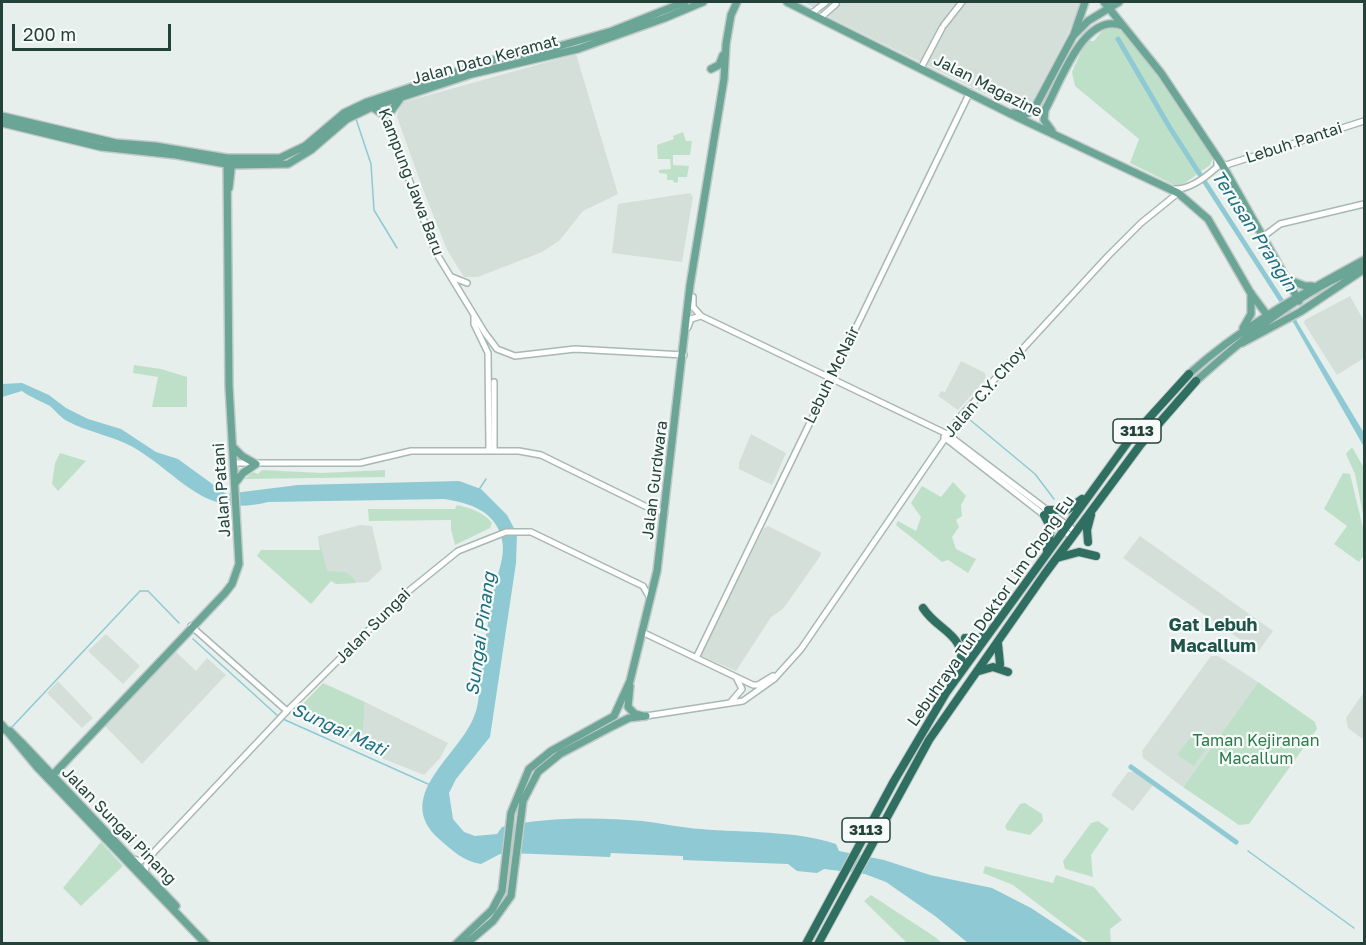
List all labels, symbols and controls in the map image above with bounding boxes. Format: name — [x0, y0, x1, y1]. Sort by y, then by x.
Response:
scale bar — [15, 12, 174, 50]
text: 200 m — [23, 23, 76, 45]
street label: Jalan Dato Keramat — [410, 31, 560, 89]
street label: Jalan Magazine — [931, 50, 1045, 122]
street label: Kampung Jawa Baru — [374, 106, 448, 258]
street label: Lebuh Pantai — [1243, 118, 1345, 168]
water label: Terusan Prangin — [1207, 166, 1301, 296]
street label: Lebuh McNair — [800, 323, 864, 427]
street label: Jalan C.Y. Choy — [940, 342, 1030, 442]
street label: Jalan Gurdwara — [638, 419, 672, 541]
road number: 3113 — [1113, 419, 1161, 443]
street label: Jalan Patani — [209, 442, 235, 538]
street label: Lebuhraya Tun Doktor Lim Chong Eu — [904, 492, 1078, 730]
water label: Sungai Pinang — [462, 571, 500, 697]
street label: Jalan Sungai — [331, 584, 415, 668]
district label: Gat Lebuh Macallum — [1169, 614, 1257, 656]
water label: Sungai Mati — [288, 699, 390, 761]
park label: Taman Kejiranan Macallum — [1193, 731, 1319, 769]
street label: Jalan Sungai Pinang — [58, 763, 180, 889]
road number: 3113 — [842, 818, 890, 842]

